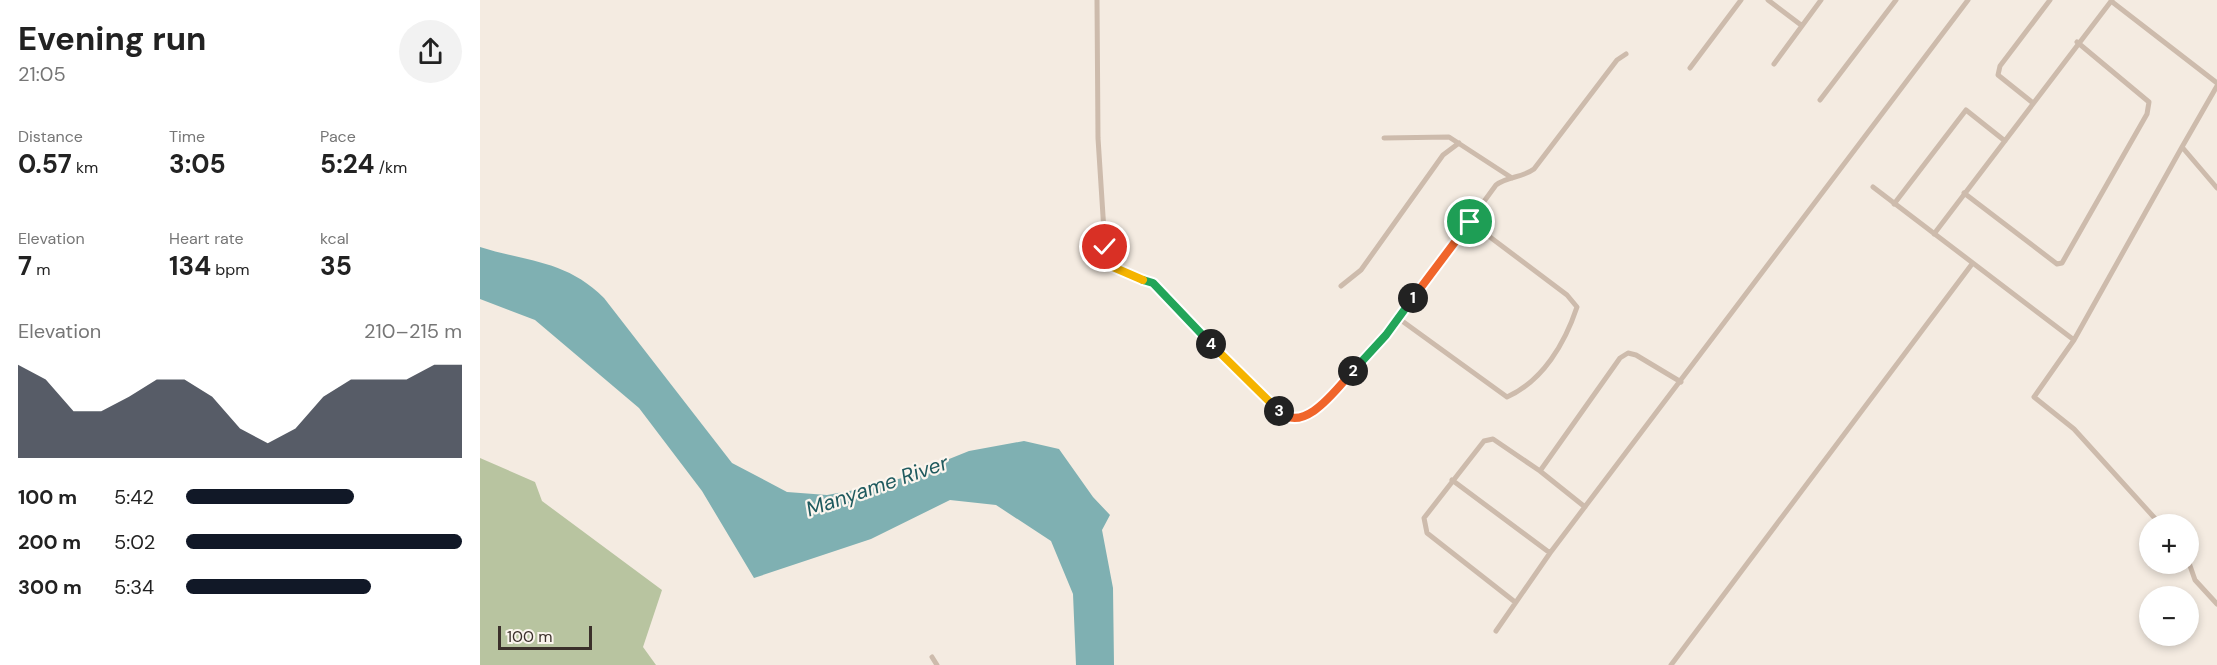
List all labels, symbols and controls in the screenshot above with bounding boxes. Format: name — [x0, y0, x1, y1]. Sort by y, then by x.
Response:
text: Evening run — [18, 17, 206, 60]
button: share — [399, 20, 462, 83]
text: 21:05 — [18, 61, 66, 87]
text: Distance — [18, 126, 83, 147]
text: Time — [169, 126, 205, 147]
text: Pace — [320, 126, 356, 147]
text: 0.57 — [18, 147, 72, 181]
text: 3:05 — [169, 147, 226, 181]
text: 5:24 — [320, 147, 375, 181]
text: km — [72, 157, 98, 178]
text: /km — [375, 157, 407, 178]
pin — [1444, 196, 1495, 247]
icon: arrive — [1453, 205, 1486, 238]
pin — [1079, 221, 1130, 272]
text: Elevation — [18, 228, 85, 249]
text: Heart rate — [169, 228, 244, 249]
text: kcal — [320, 228, 349, 249]
icon: check — [1088, 230, 1121, 263]
text: 7 — [18, 249, 32, 283]
text: 134 — [169, 249, 211, 283]
text: 35 — [320, 249, 352, 283]
text: m — [32, 259, 50, 280]
text: bpm — [211, 259, 250, 280]
pin: 1 — [1398, 283, 1428, 313]
text: 1 — [1410, 287, 1416, 308]
text: Elevation — [18, 318, 101, 344]
text: 210–215 m — [364, 318, 462, 344]
pin: 4 — [1196, 329, 1226, 359]
text: 4 — [1206, 333, 1216, 354]
pin: 2 — [1338, 356, 1368, 386]
text: 2 — [1348, 360, 1358, 381]
pin: 3 — [1264, 396, 1294, 426]
text: 3 — [1274, 400, 1284, 421]
water label: Manyame River — [802, 448, 953, 523]
text: 100 m — [18, 484, 77, 510]
text: 5:42 — [114, 484, 154, 510]
map controls — [2139, 514, 2199, 646]
button: + — [2139, 514, 2199, 574]
text: 200 m — [18, 529, 81, 555]
text: 5:02 — [114, 529, 155, 555]
text: 300 m — [18, 574, 82, 600]
text: 5:34 — [114, 574, 154, 600]
button: − — [2139, 586, 2199, 646]
scale bar — [498, 623, 592, 650]
text: 100 m — [507, 626, 552, 647]

